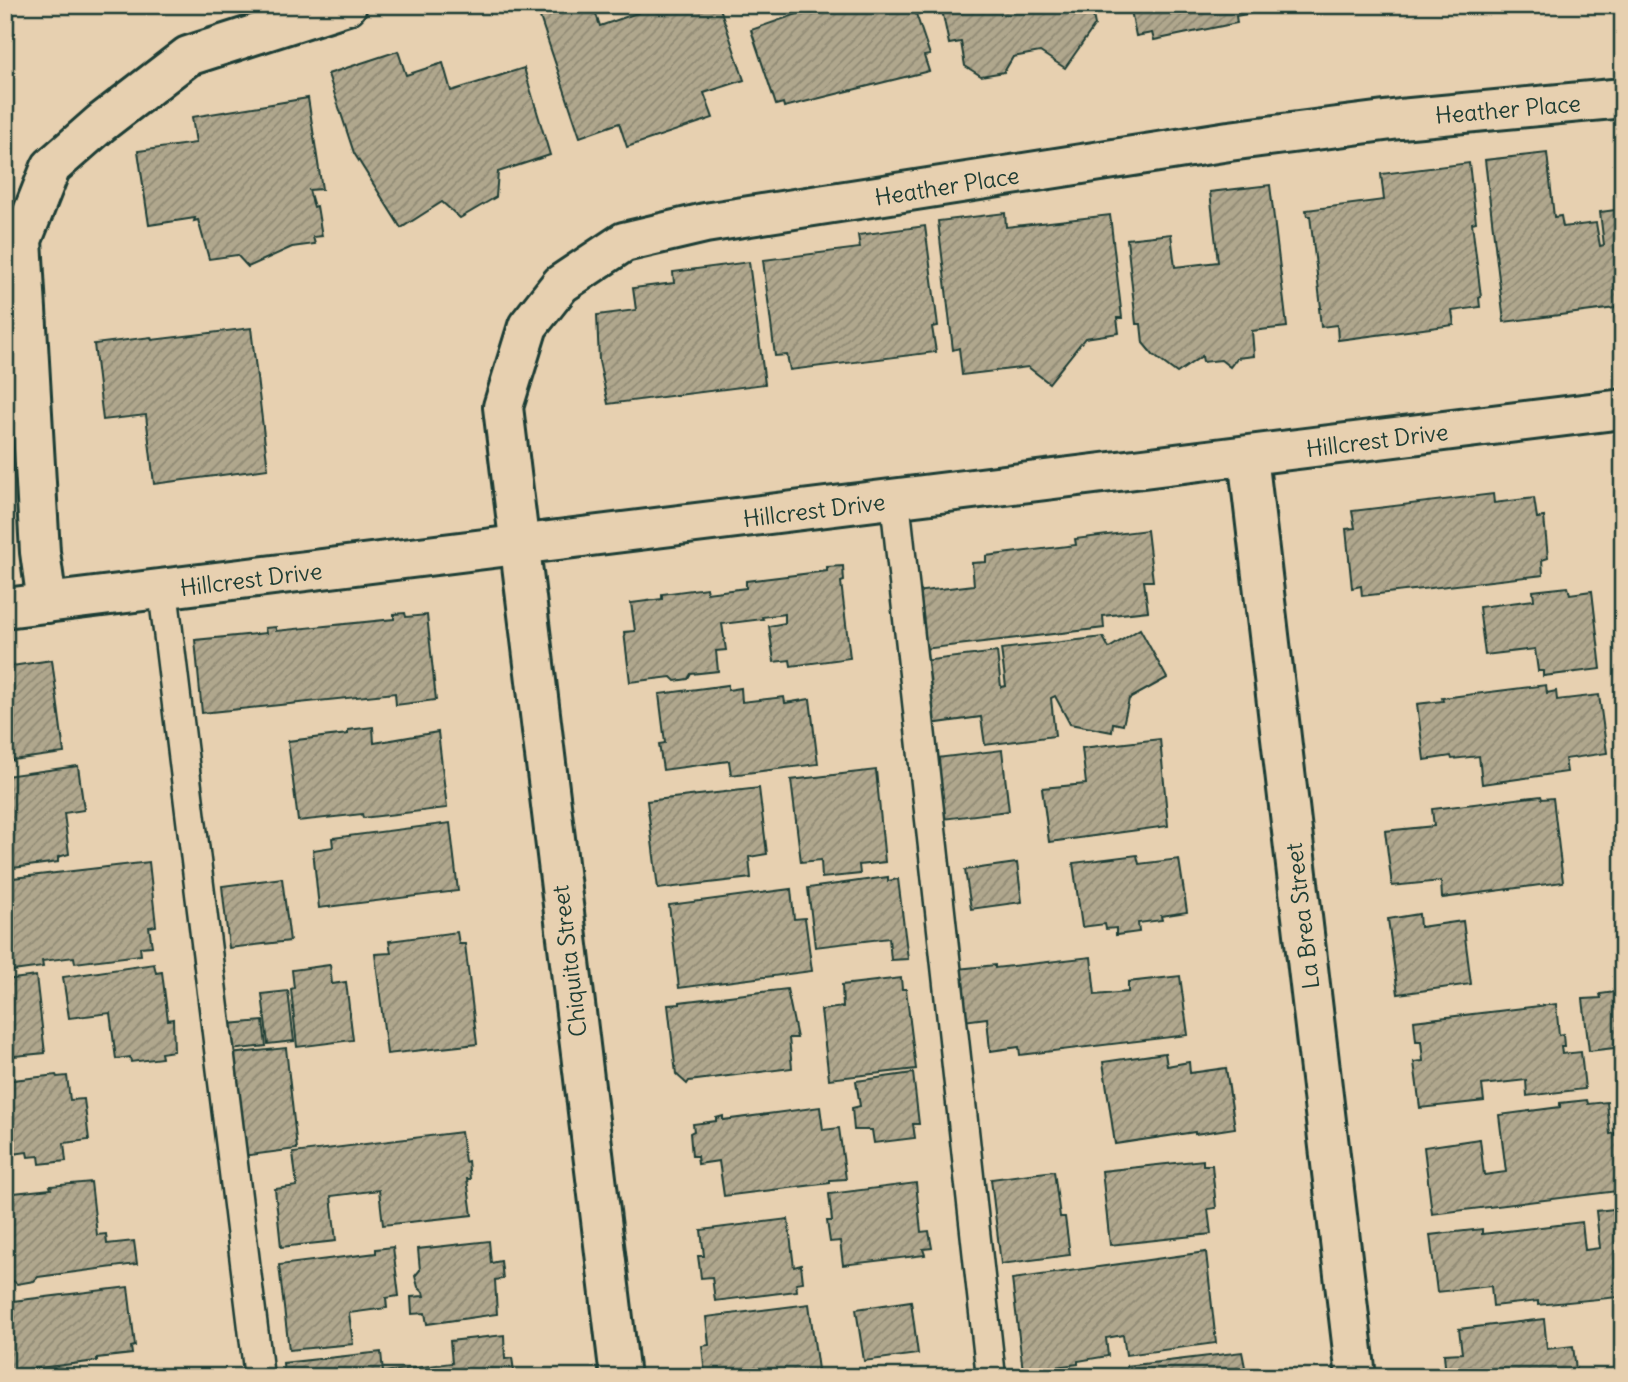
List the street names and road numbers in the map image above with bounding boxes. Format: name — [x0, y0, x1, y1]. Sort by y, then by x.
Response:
street label: Heather Place — [1434, 88, 1582, 130]
street label: Heather Place — [873, 160, 1021, 212]
street label: Hillcrest Drive — [1304, 417, 1450, 463]
street label: Hillcrest Drive — [741, 487, 887, 533]
street label: Hillcrest Drive — [178, 556, 324, 602]
street label: La Brea Street — [1279, 841, 1325, 991]
street label: Chiquita Street — [545, 883, 593, 1039]

